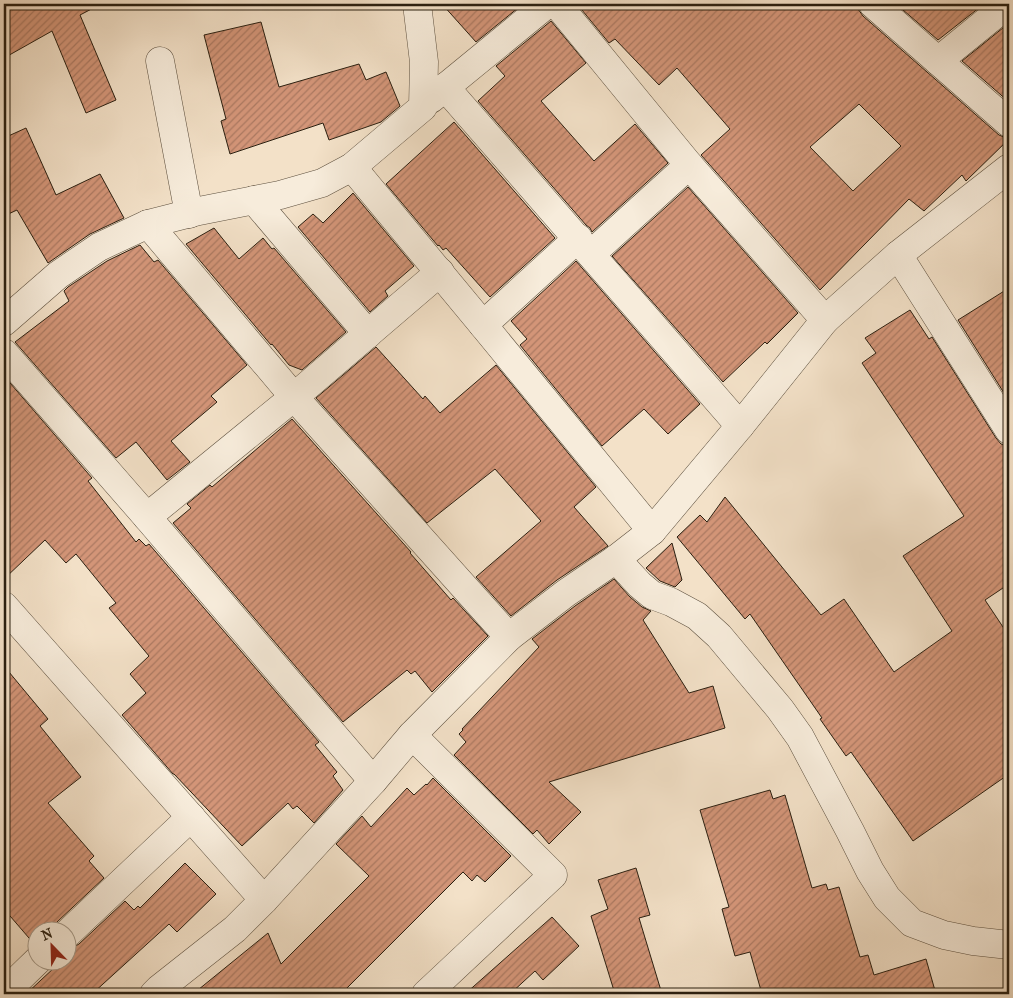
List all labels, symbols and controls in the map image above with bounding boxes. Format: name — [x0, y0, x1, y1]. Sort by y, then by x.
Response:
north arrow — [28, 920, 78, 970]
text: N — [39, 924, 56, 944]

